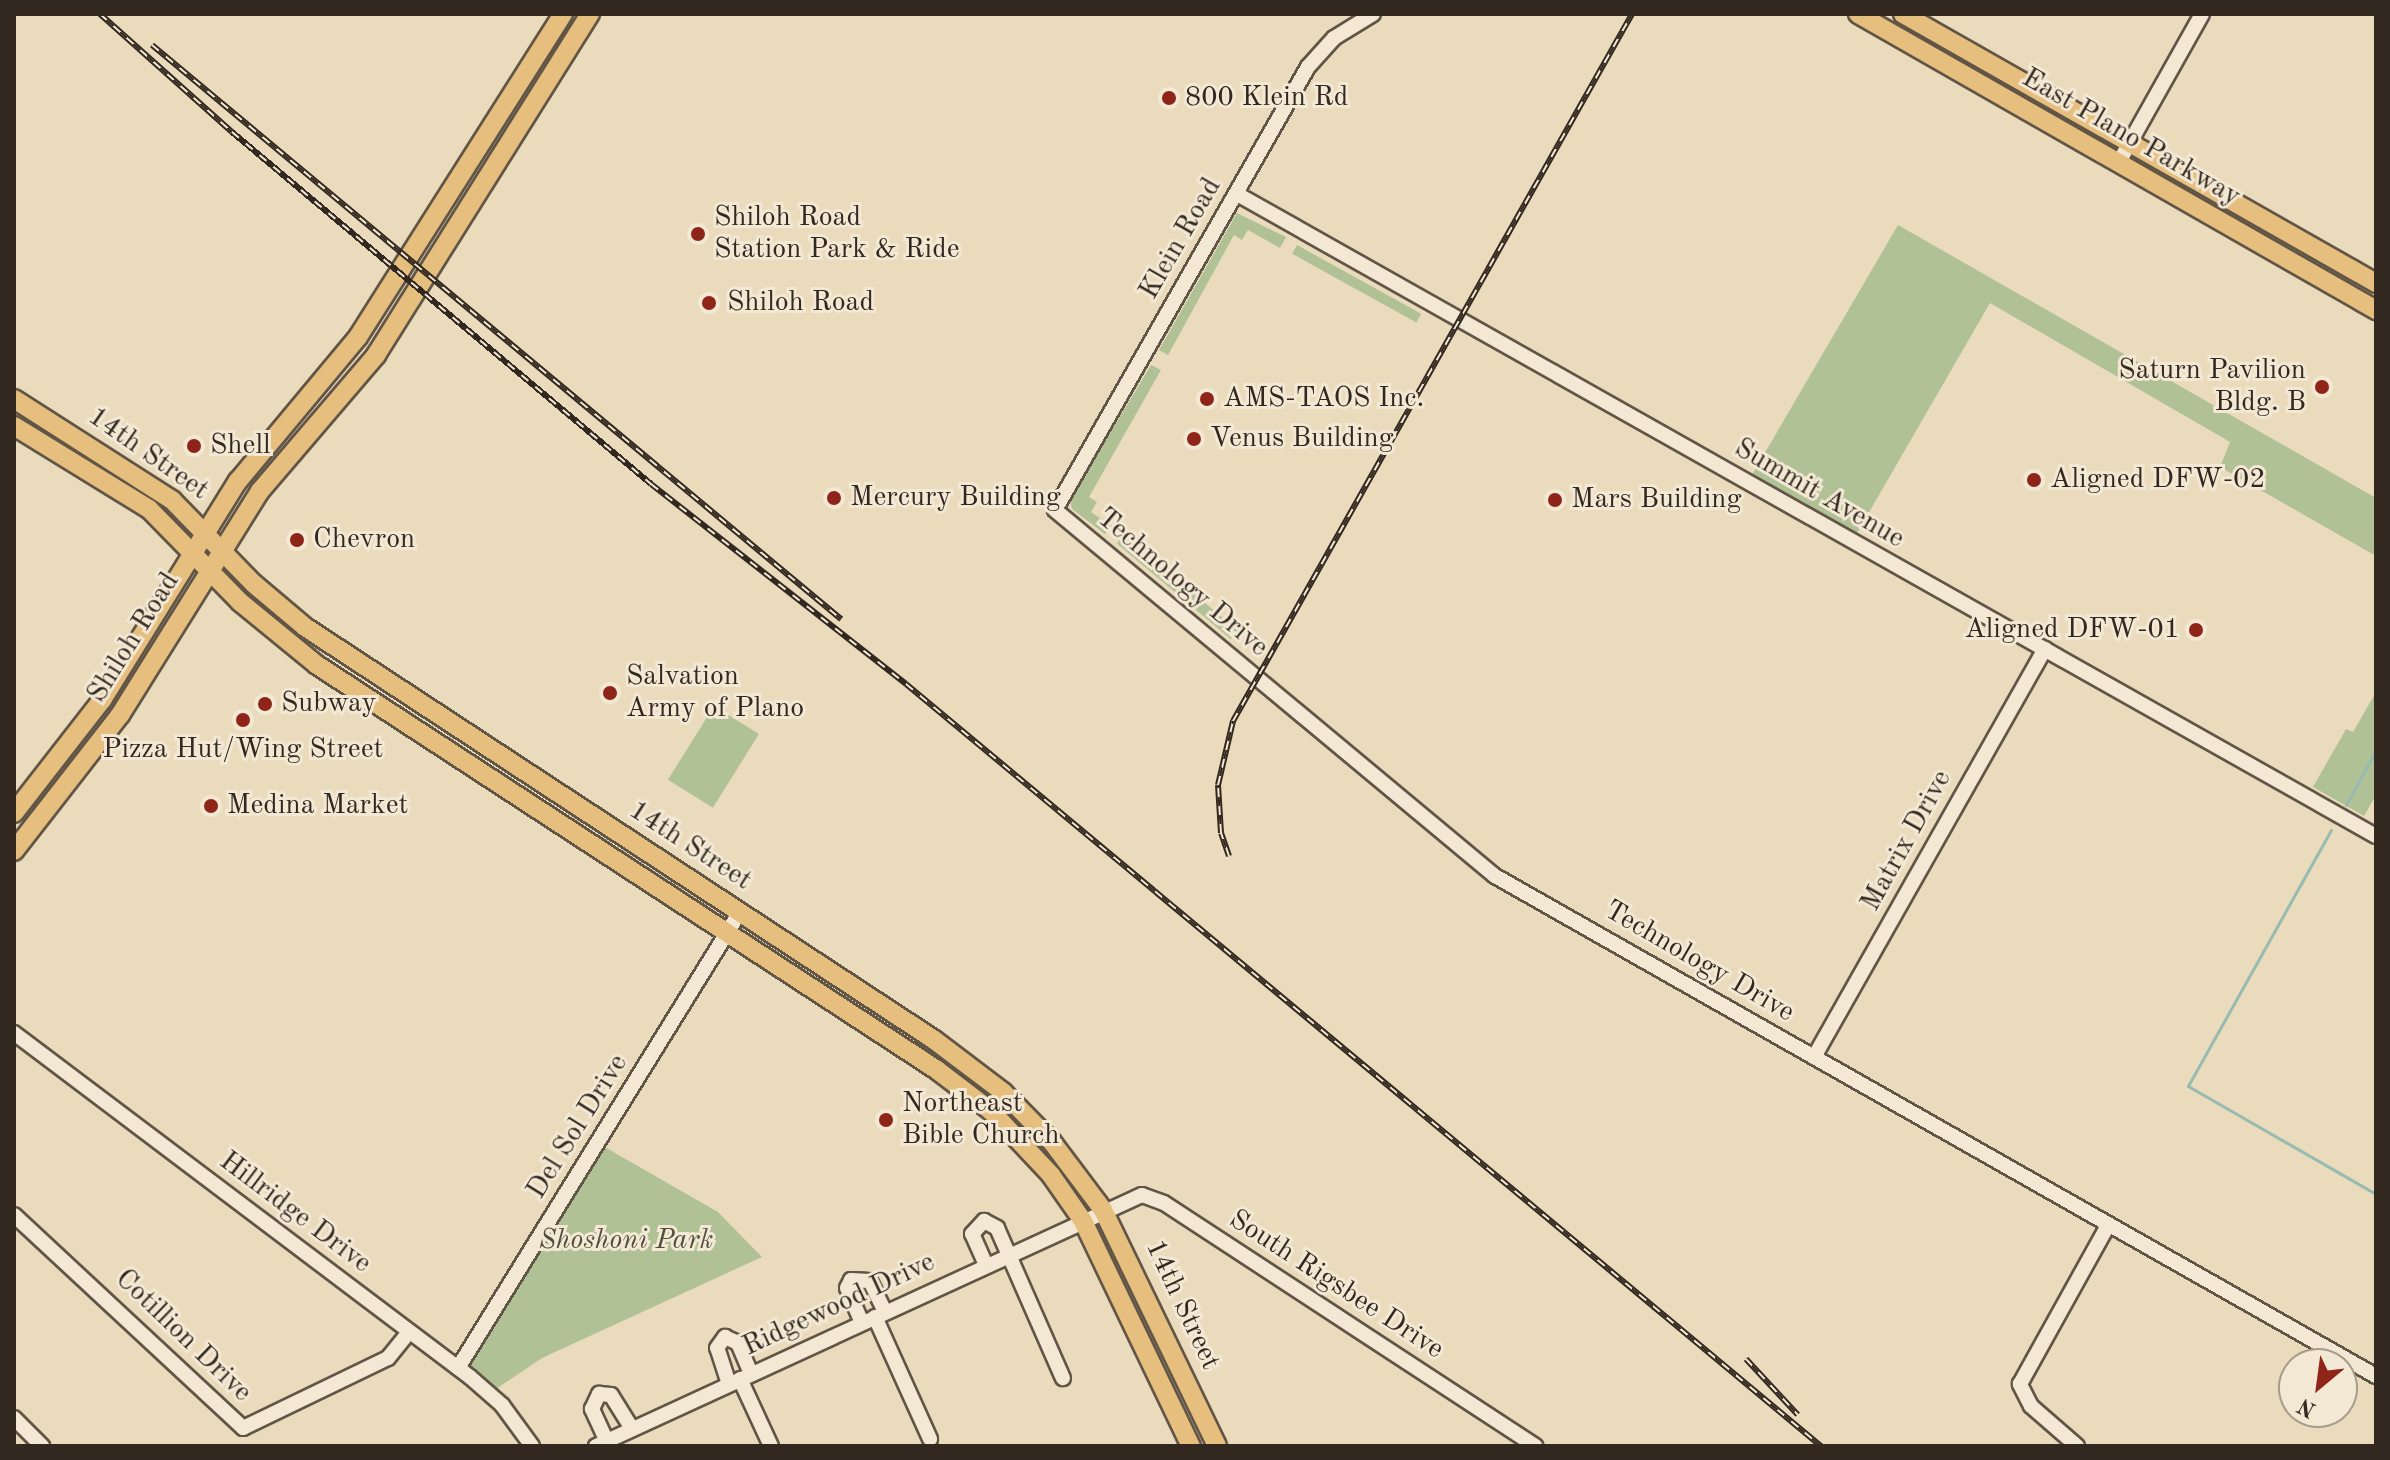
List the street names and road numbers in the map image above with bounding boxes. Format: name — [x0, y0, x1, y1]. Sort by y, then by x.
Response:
street label: East Plano Parkway — [2016, 62, 2246, 214]
street label: Klein Road — [1133, 172, 1229, 306]
street label: 14th Street — [81, 400, 215, 508]
street label: Summit Avenue — [1728, 432, 1910, 556]
street label: Technology Drive — [1089, 501, 1275, 665]
street label: Shiloh Road — [81, 567, 187, 709]
street label: Matrix Drive — [1855, 765, 1959, 917]
street label: 14th Street — [622, 794, 758, 898]
street label: Technology Drive — [1598, 894, 1800, 1030]
street label: Del Sol Drive — [520, 1049, 636, 1205]
street label: Hillridge Drive — [212, 1145, 378, 1281]
street label: South Rigsbee Drive — [1222, 1203, 1450, 1367]
street label: 14th Street — [1137, 1235, 1227, 1375]
street label: Ridgewood Drive — [738, 1246, 940, 1364]
street label: Cotillion Drive — [108, 1263, 258, 1409]

